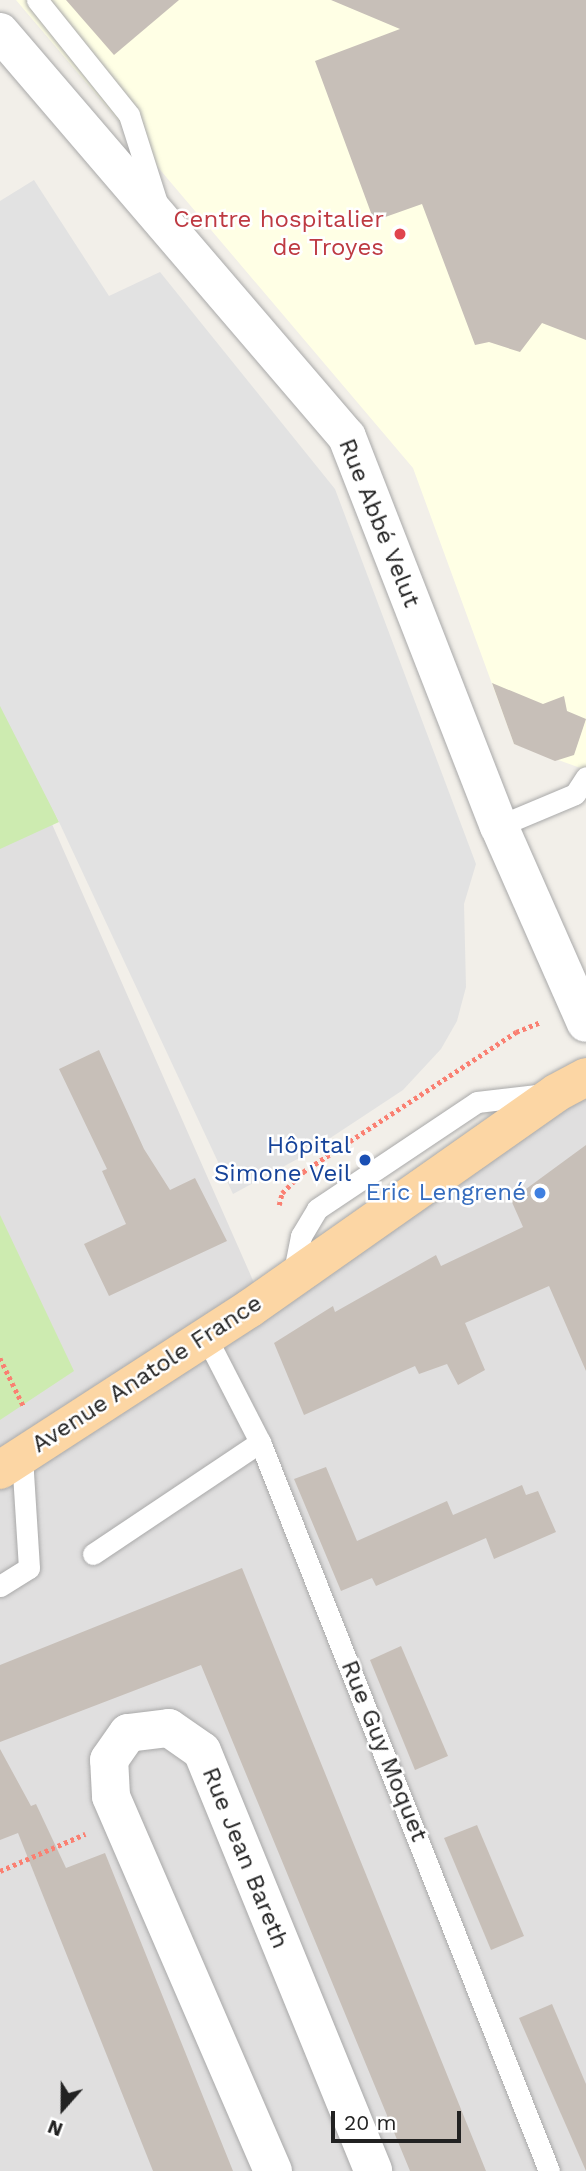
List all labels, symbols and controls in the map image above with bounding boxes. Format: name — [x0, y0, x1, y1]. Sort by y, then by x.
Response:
place label: Centre hospitalier de Troyes — [173, 206, 384, 262]
marker: Centre hospitalier de Troyes — [390, 224, 410, 244]
street label: Rue Abbé Velut — [332, 434, 426, 612]
place label: Hôpital Simone Veil — [213, 1132, 351, 1188]
marker: Hôpital Simone Veil — [357, 1152, 373, 1168]
place label: Eric Lengrené — [365, 1179, 526, 1207]
marker: Eric Lengrené — [532, 1185, 548, 1201]
street label: Avenue Anatole France — [26, 1289, 268, 1459]
street label: Rue Guy Moquet — [334, 1656, 434, 1846]
street label: Rue Jean Bareth — [195, 1763, 295, 1953]
north arrow — [28, 2073, 98, 2143]
scale bar — [334, 2098, 463, 2142]
text: 20 m — [344, 2110, 396, 2135]
text: N — [45, 2115, 66, 2141]

